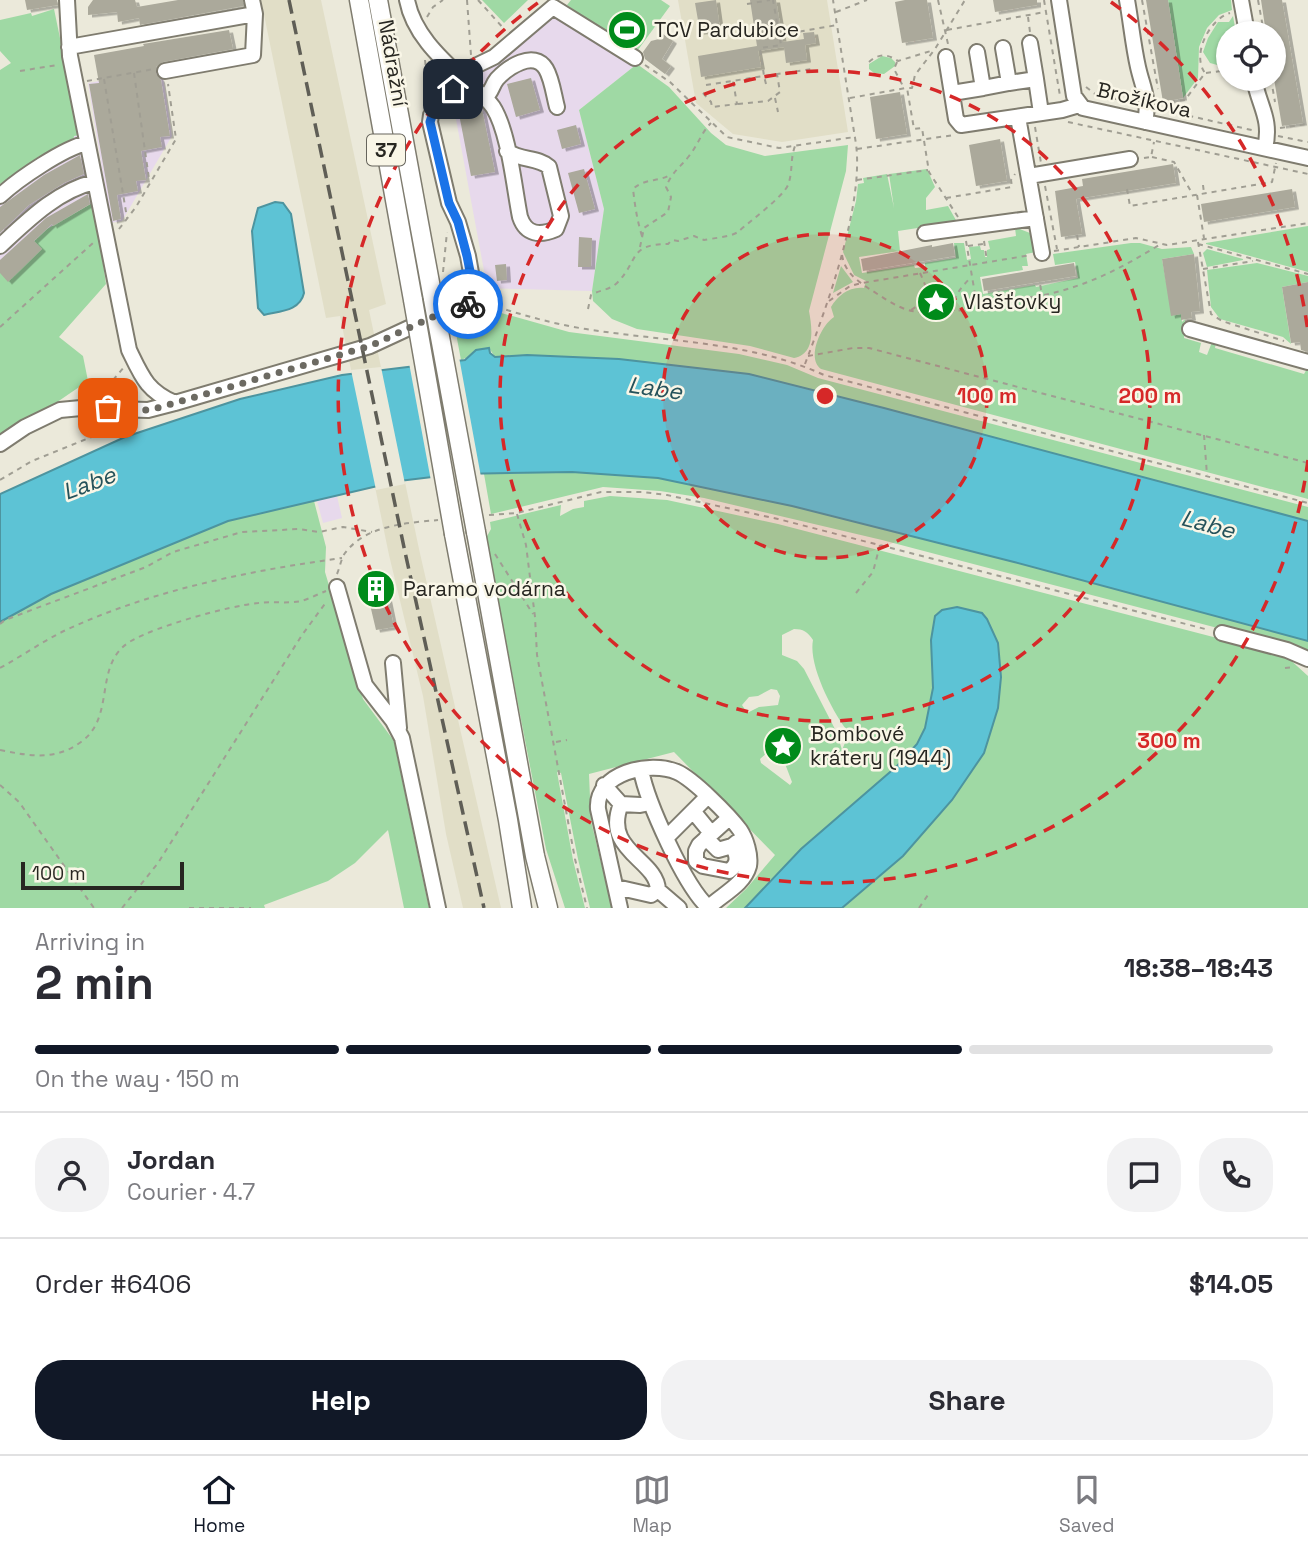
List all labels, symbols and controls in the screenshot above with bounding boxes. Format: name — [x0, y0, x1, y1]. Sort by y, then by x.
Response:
sports icon: TCV Pardubice — [606, 9, 648, 51]
place label: TCV Pardubice — [654, 16, 799, 43]
street label: Nádražní — [373, 17, 415, 109]
map controls — [1216, 21, 1286, 91]
button: locate — [1216, 21, 1286, 91]
pin — [423, 59, 483, 119]
icon: home — [434, 70, 472, 108]
street label: Brožíkova — [1094, 76, 1194, 124]
road number: 37 — [367, 134, 405, 166]
courier — [433, 269, 503, 339]
place icon: Vlašťovky — [915, 281, 957, 323]
icon: bike — [449, 285, 487, 323]
place label: Vlašťovky — [963, 288, 1061, 315]
water label: Labe — [626, 369, 685, 407]
pin — [78, 378, 138, 438]
text: 100 m — [957, 382, 1017, 409]
text: 200 m — [1119, 382, 1181, 409]
centre of rings — [813, 384, 837, 408]
icon: bag — [89, 389, 127, 427]
water label: Labe — [58, 459, 121, 507]
water label: Labe — [1178, 502, 1239, 546]
building icon: Paramo vodárna — [355, 568, 397, 610]
place label: Paramo vodárna — [403, 575, 566, 602]
place label: Bombové krátery (1944) — [810, 720, 951, 771]
place icon: Bombové krátery (1944) — [762, 725, 804, 767]
text: 300 m — [1137, 727, 1201, 754]
scale bar — [21, 859, 184, 891]
text: 100 m — [32, 861, 86, 886]
text: Arriving in — [35, 927, 145, 957]
text: 18:38–18:43 — [1124, 951, 1273, 985]
text: 2 min — [35, 954, 154, 1012]
text: On the way · 150 m — [35, 1064, 240, 1094]
button: person — [35, 1138, 109, 1212]
button: chat — [1107, 1138, 1181, 1212]
button: phone — [1199, 1138, 1273, 1212]
text: Jordan — [127, 1143, 215, 1177]
text: Courier · 4.7 — [127, 1177, 255, 1207]
text: Order #6406 — [35, 1267, 191, 1301]
text: $14.05 — [1189, 1267, 1273, 1301]
button: Help — [35, 1360, 647, 1440]
button: Share — [661, 1360, 1273, 1440]
tab: Home — [194, 1471, 245, 1538]
tab: Map — [632, 1471, 672, 1538]
tab: Saved — [1059, 1471, 1114, 1538]

